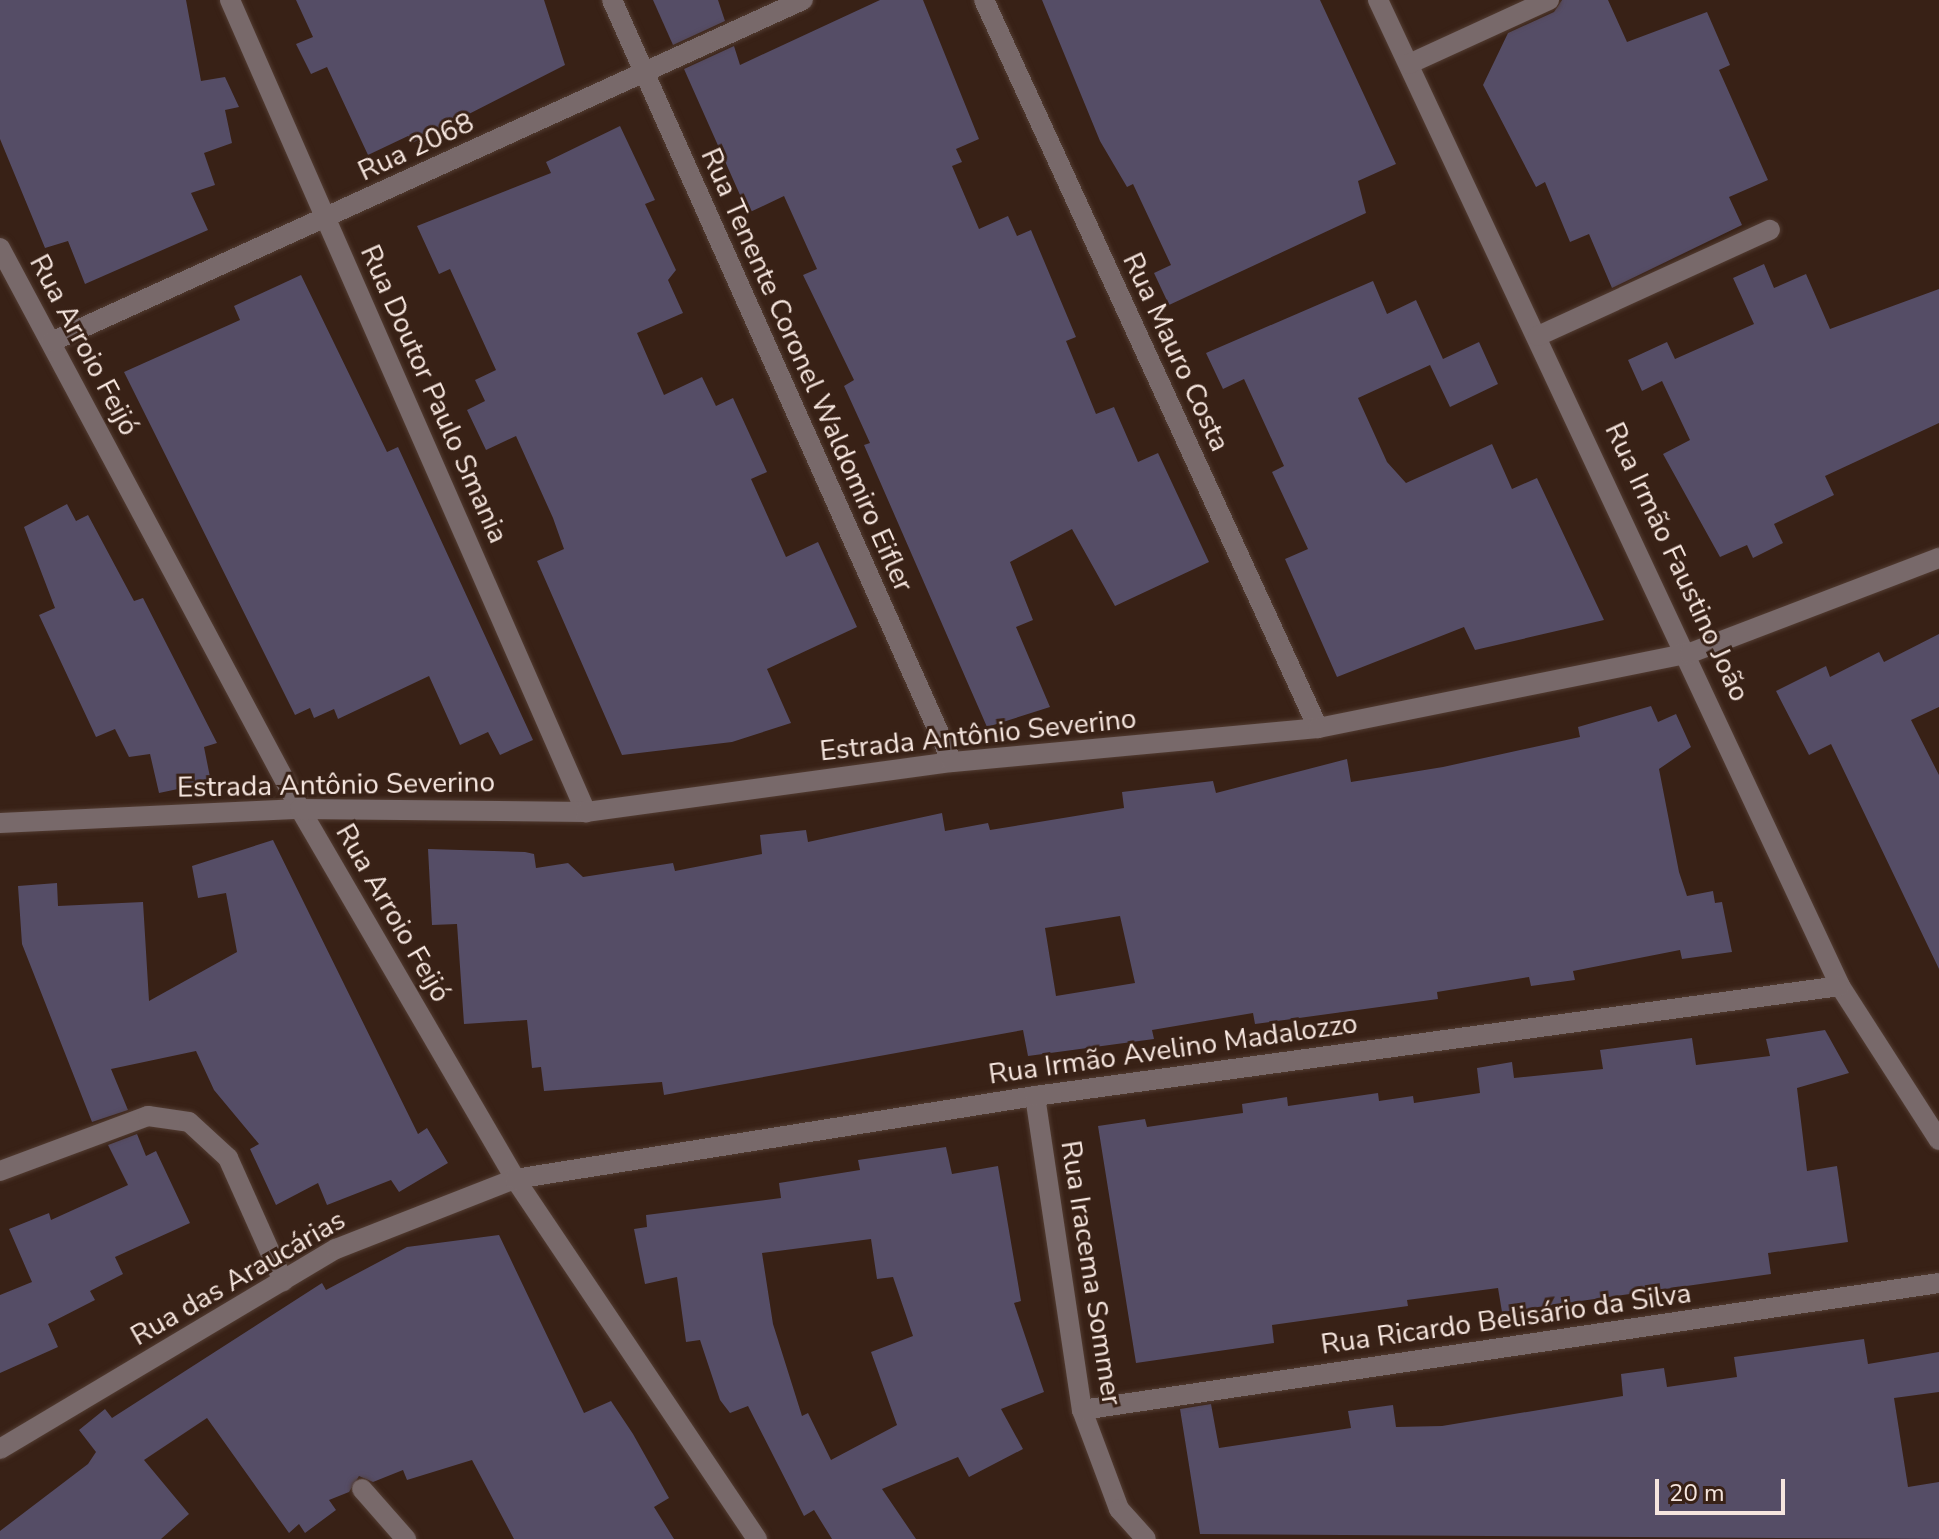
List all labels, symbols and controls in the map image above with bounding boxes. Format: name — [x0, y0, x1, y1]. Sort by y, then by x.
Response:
street label: Rua 2068 — [353, 106, 479, 188]
street label: Rua Tenente Coronel Waldomiro Eifler — [694, 143, 920, 597]
street label: Rua Doutor Paulo Smania — [353, 240, 515, 548]
street label: Rua Mauro Costa — [1115, 247, 1237, 457]
street label: Rua Arroio Feijó — [22, 249, 146, 441]
street label: Rua Irmão Faustino João — [1598, 417, 1756, 707]
street label: Estrada Antônio Severino — [818, 702, 1138, 768]
street label: Estrada Antônio Severino — [177, 765, 495, 805]
street label: Rua Arroio Feijó — [328, 818, 458, 1008]
street label: Rua Irmão Avelino Madalozzo — [986, 1006, 1360, 1092]
street label: Rua Iracema Sommer — [1053, 1138, 1129, 1408]
street label: Rua das Araucárias — [125, 1203, 351, 1353]
street label: Rua Ricardo Belisário da Silva — [1319, 1276, 1693, 1362]
scale bar — [1659, 1463, 1789, 1513]
text: 20 m — [1669, 1477, 1725, 1509]

